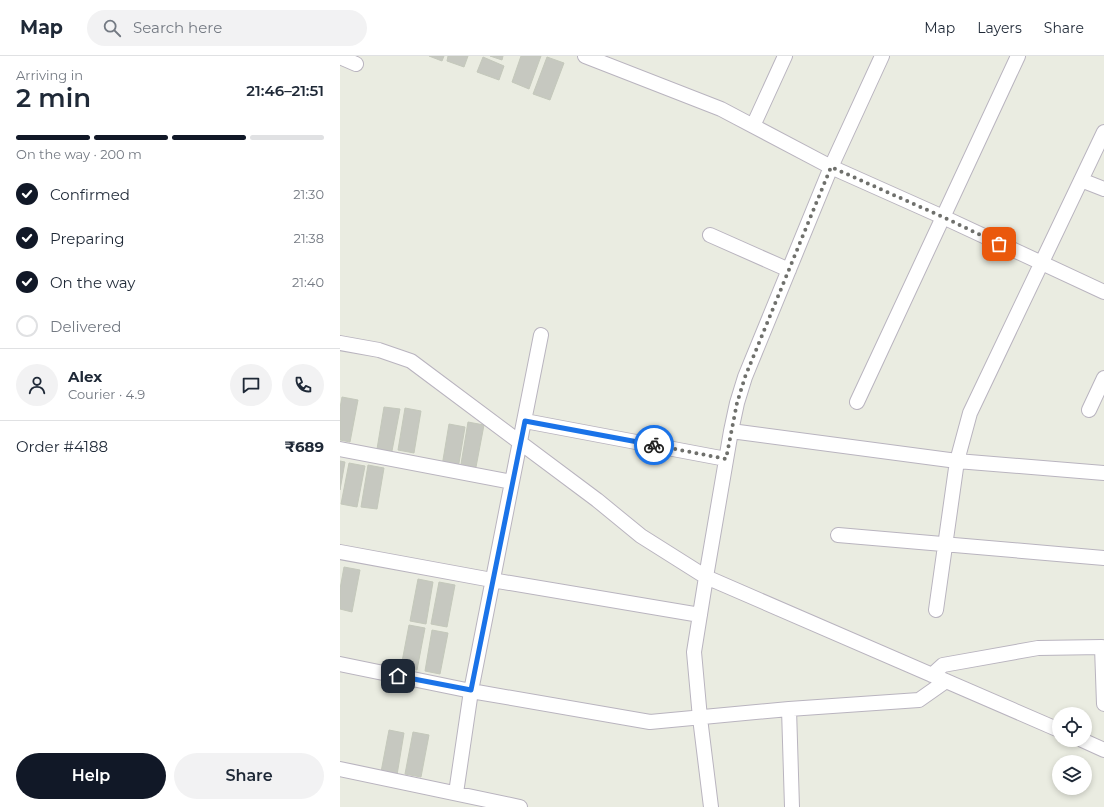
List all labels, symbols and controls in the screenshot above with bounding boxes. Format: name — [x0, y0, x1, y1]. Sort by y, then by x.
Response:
search box — [87, 10, 367, 46]
text: Map — [20, 16, 63, 39]
icon: search — [101, 17, 123, 39]
text: Search here — [133, 18, 222, 37]
text: Map — [924, 19, 955, 37]
text: Layers — [977, 19, 1022, 37]
text: Share — [1044, 19, 1084, 37]
text: Arriving in — [16, 67, 83, 83]
text: 21:46–21:51 — [246, 81, 324, 100]
text: 2 min — [16, 82, 91, 114]
text: On the way · 200 m — [16, 146, 142, 162]
icon: check — [16, 183, 38, 205]
text: Confirmed — [50, 185, 130, 204]
text: 21:30 — [293, 186, 324, 202]
icon: check — [16, 227, 38, 249]
pin — [982, 227, 1016, 261]
text: Preparing — [50, 229, 125, 248]
text: 21:38 — [294, 230, 324, 246]
icon: bag — [988, 233, 1010, 255]
icon: check — [16, 271, 38, 293]
text: On the way — [50, 273, 135, 292]
text: 21:40 — [292, 274, 324, 290]
text: Delivered — [50, 317, 122, 336]
button: person — [16, 364, 58, 406]
button: chat — [230, 364, 272, 406]
button: phone — [282, 364, 324, 406]
text: Alex — [68, 367, 102, 386]
text: Courier · 4.9 — [68, 386, 145, 402]
courier — [634, 425, 674, 465]
icon: bike — [643, 434, 665, 456]
text: Order #4188 — [16, 437, 108, 456]
text: ₹689 — [284, 437, 324, 456]
pin — [381, 659, 415, 693]
icon: home — [387, 665, 409, 687]
map controls — [1052, 707, 1092, 795]
button: locate — [1052, 707, 1092, 747]
button: Help — [16, 753, 166, 799]
button: Share — [174, 753, 324, 799]
button: layers — [1052, 755, 1092, 795]

